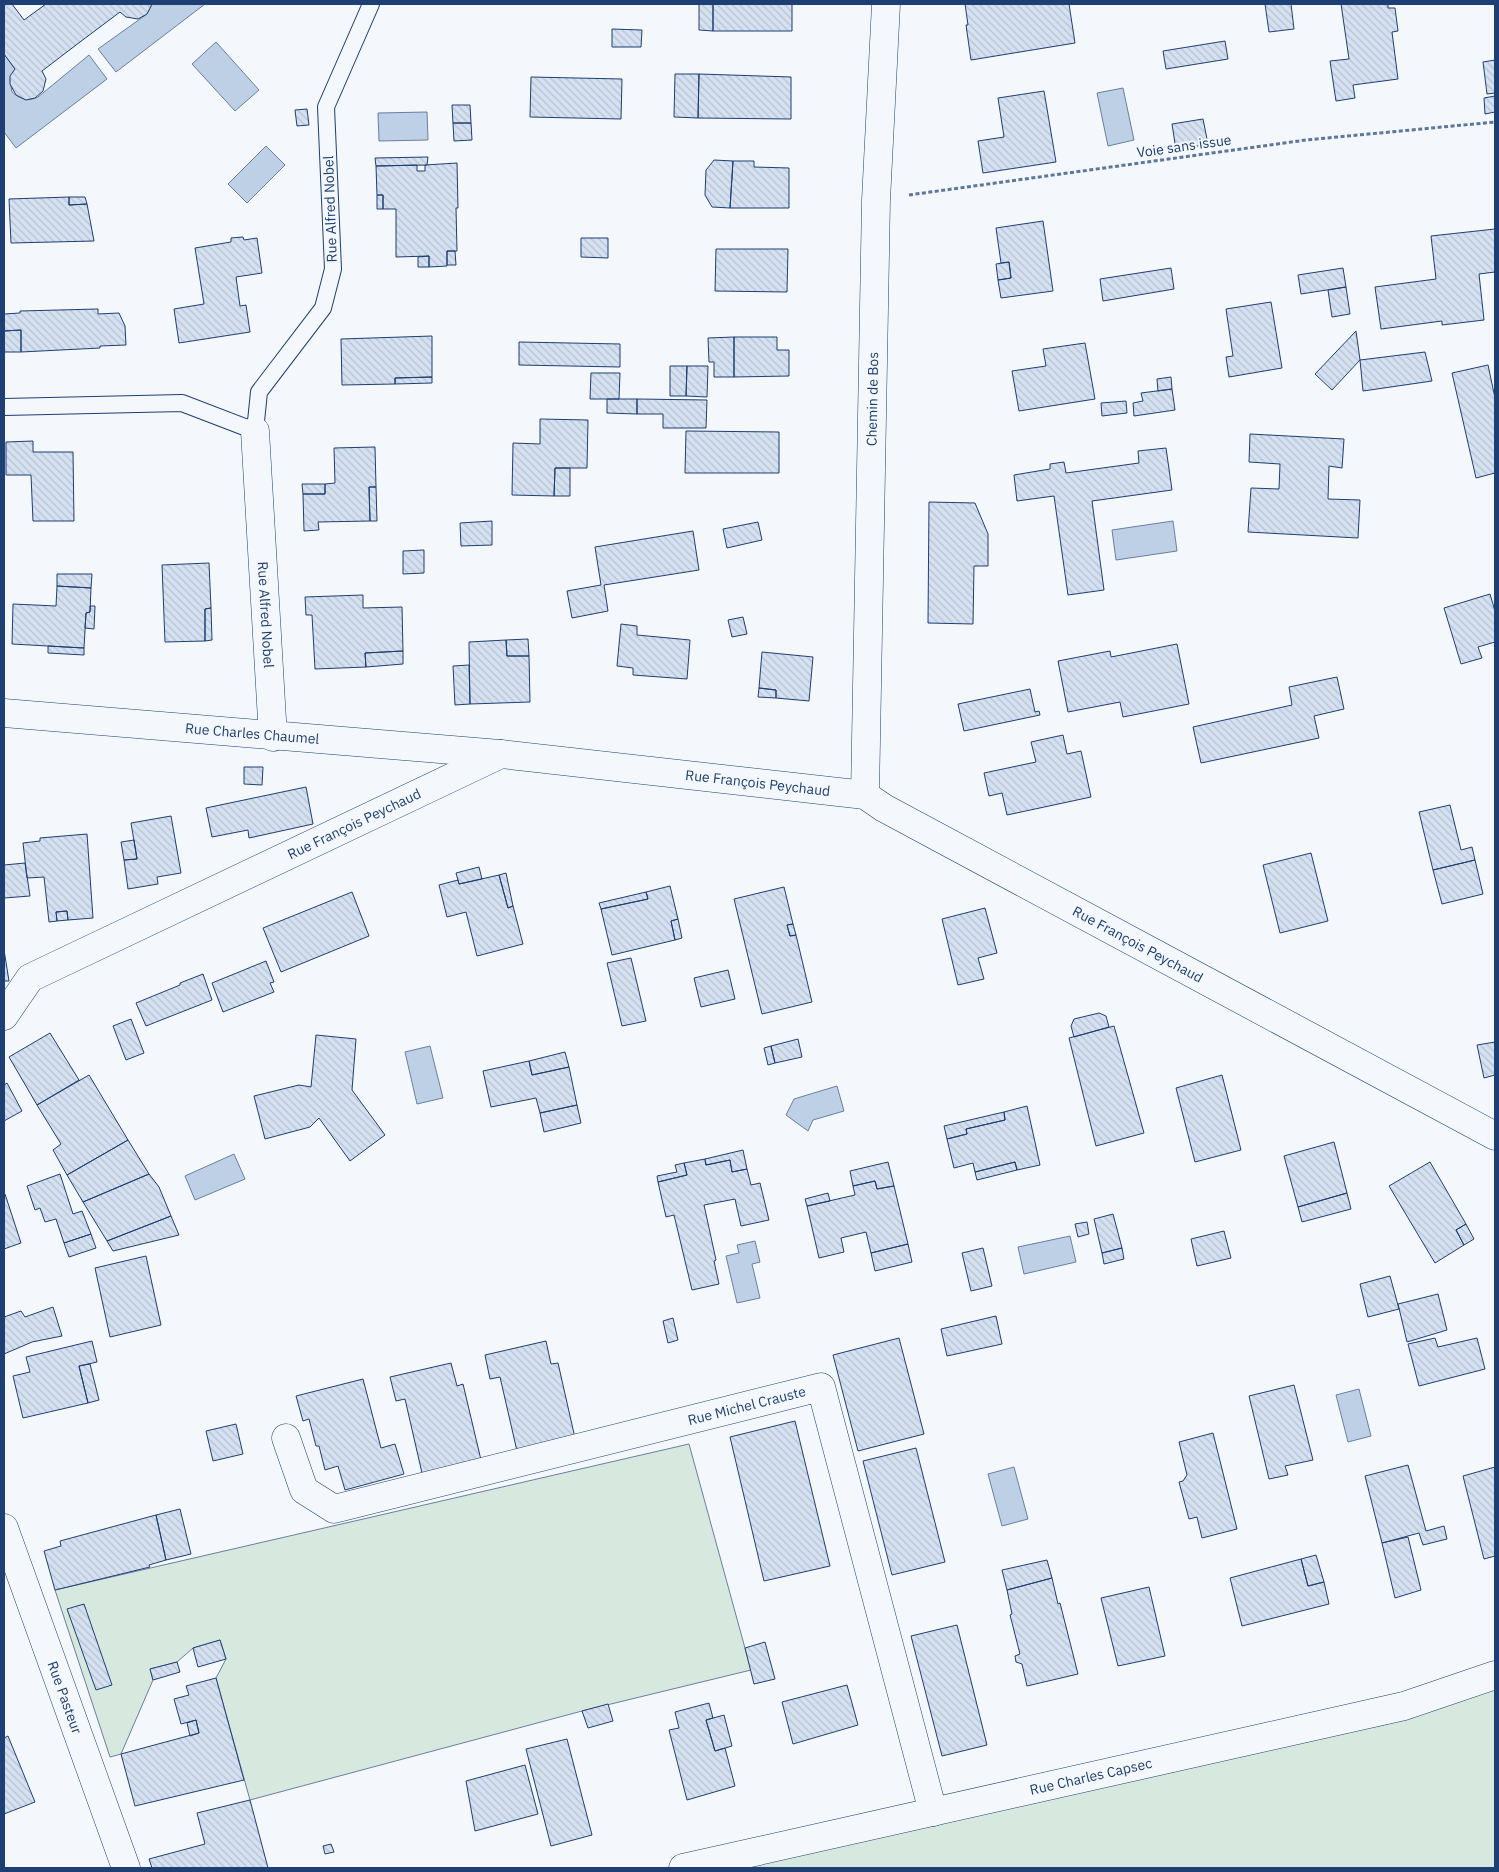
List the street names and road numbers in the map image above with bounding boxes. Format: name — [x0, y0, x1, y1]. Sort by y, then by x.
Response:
street label: Voie sans issue — [1135, 130, 1233, 162]
street label: Rue Alfred Nobel — [319, 155, 341, 263]
street label: Chemin de Bos — [862, 352, 882, 446]
street label: Rue Alfred Nobel — [254, 561, 278, 669]
street label: Rue Charles Chaumel — [184, 719, 320, 748]
street label: Rue François Peychaud — [684, 766, 831, 800]
street label: Rue François Peychaud — [284, 784, 424, 863]
street label: Rue François Peychaud — [1069, 902, 1206, 987]
street label: Rue Michel Crauste — [686, 1382, 808, 1429]
street label: Rue Pasteur — [43, 1659, 86, 1736]
street label: Rue Charles Capsec — [1028, 1754, 1154, 1799]

